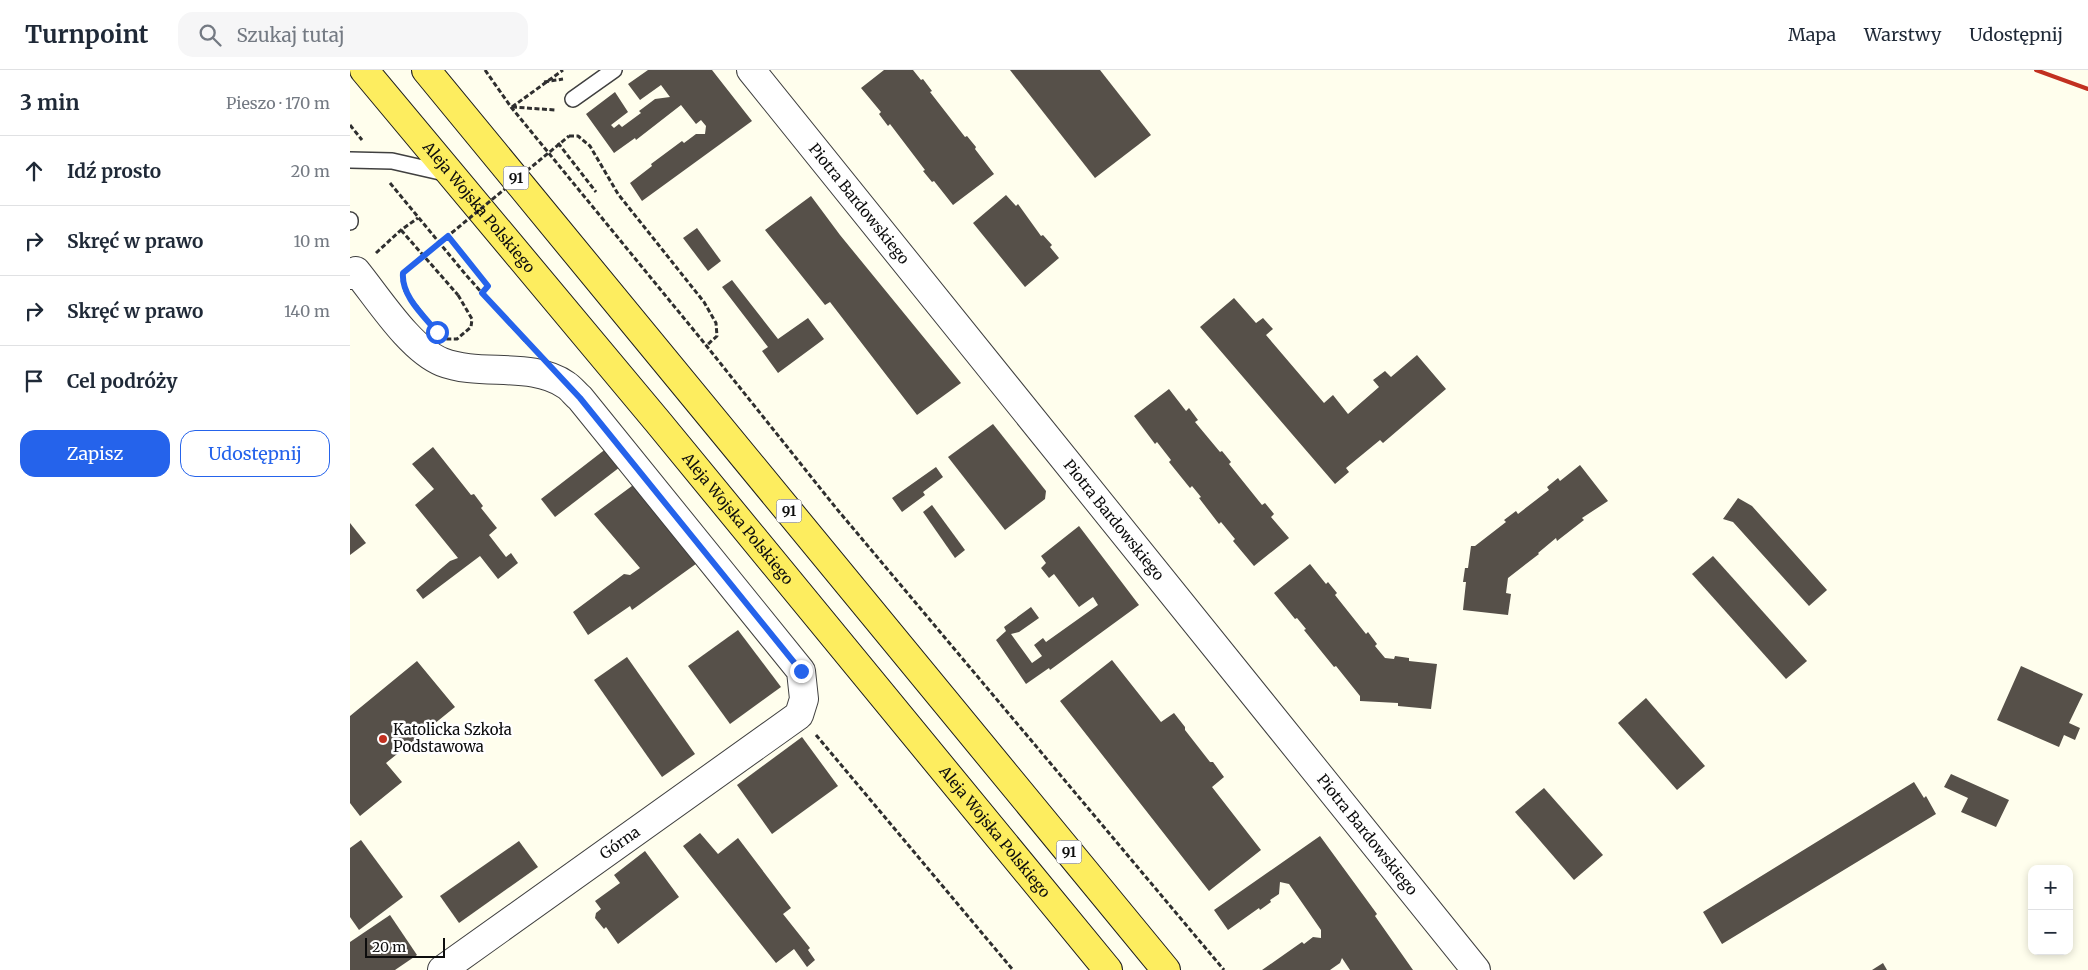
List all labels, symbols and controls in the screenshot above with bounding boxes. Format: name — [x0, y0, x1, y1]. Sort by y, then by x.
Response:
search box — [178, 12, 528, 57]
text: Turnpoint — [25, 19, 148, 50]
icon: search — [196, 21, 224, 49]
text: Szukaj tutaj — [236, 23, 345, 47]
text: Mapa — [1788, 23, 1836, 46]
text: Warstwy — [1864, 23, 1941, 46]
text: Udostępnij — [1969, 23, 2063, 46]
text: 3 min — [20, 89, 79, 116]
text: Pieszo · 170 m — [226, 93, 330, 113]
street label: Aleja Wojska Polskiego — [418, 137, 539, 277]
street label: Piotra Bardowskiego — [805, 139, 914, 268]
icon: ahead — [20, 157, 48, 185]
text: Idź prosto — [67, 159, 161, 183]
text: 20 m — [291, 161, 330, 181]
road number: 91 — [504, 166, 528, 190]
icon: right — [20, 227, 48, 255]
text: Skręć w prawo — [67, 229, 203, 253]
text: 10 m — [293, 231, 330, 251]
icon: right — [20, 297, 48, 325]
text: Skręć w prawo — [67, 299, 203, 323]
text: 140 m — [284, 301, 330, 321]
route start — [426, 321, 449, 344]
icon: arrive — [20, 367, 48, 395]
text: Cel podróży — [67, 369, 178, 393]
button: Zapisz — [20, 430, 170, 477]
button: Udostępnij — [180, 430, 330, 477]
street label: Aleja Wojska Polskiego — [678, 448, 798, 588]
street label: Piotra Bardowskiego — [1060, 456, 1169, 584]
road number: 91 — [776, 500, 802, 522]
route end — [790, 660, 813, 683]
place label: Katolicka Szkoła Podstawowa — [393, 720, 512, 756]
marker: Katolicka Szkoła Podstawowa — [377, 733, 389, 745]
street label: Aleja Wojska Polskiego — [935, 761, 1055, 901]
street label: Piotra Bardowskiego — [1313, 770, 1422, 899]
street label: Górna — [596, 822, 643, 863]
road number: 91 — [1056, 840, 1082, 864]
map controls — [2028, 865, 2073, 955]
button: + — [2028, 865, 2073, 910]
button: − — [2028, 910, 2073, 955]
scale bar — [365, 935, 445, 958]
text: 20 m — [372, 938, 406, 956]

